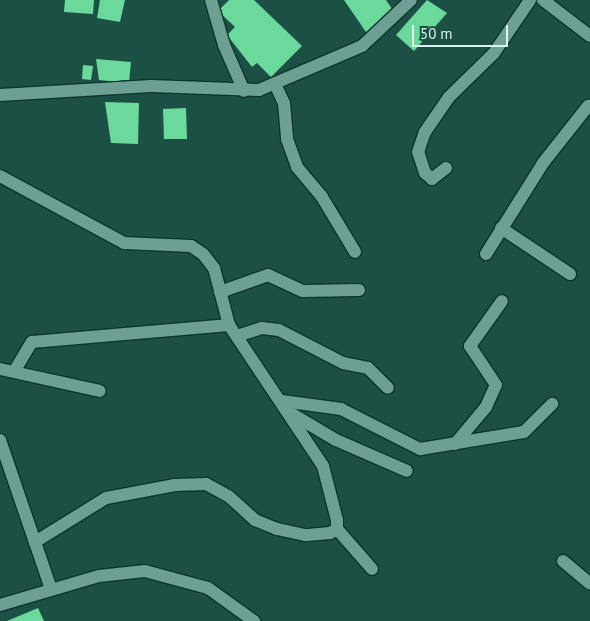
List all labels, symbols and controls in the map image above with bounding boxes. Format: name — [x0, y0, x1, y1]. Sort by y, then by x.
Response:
scale bar — [415, 15, 511, 47]
text: 50 m — [420, 24, 453, 43]

